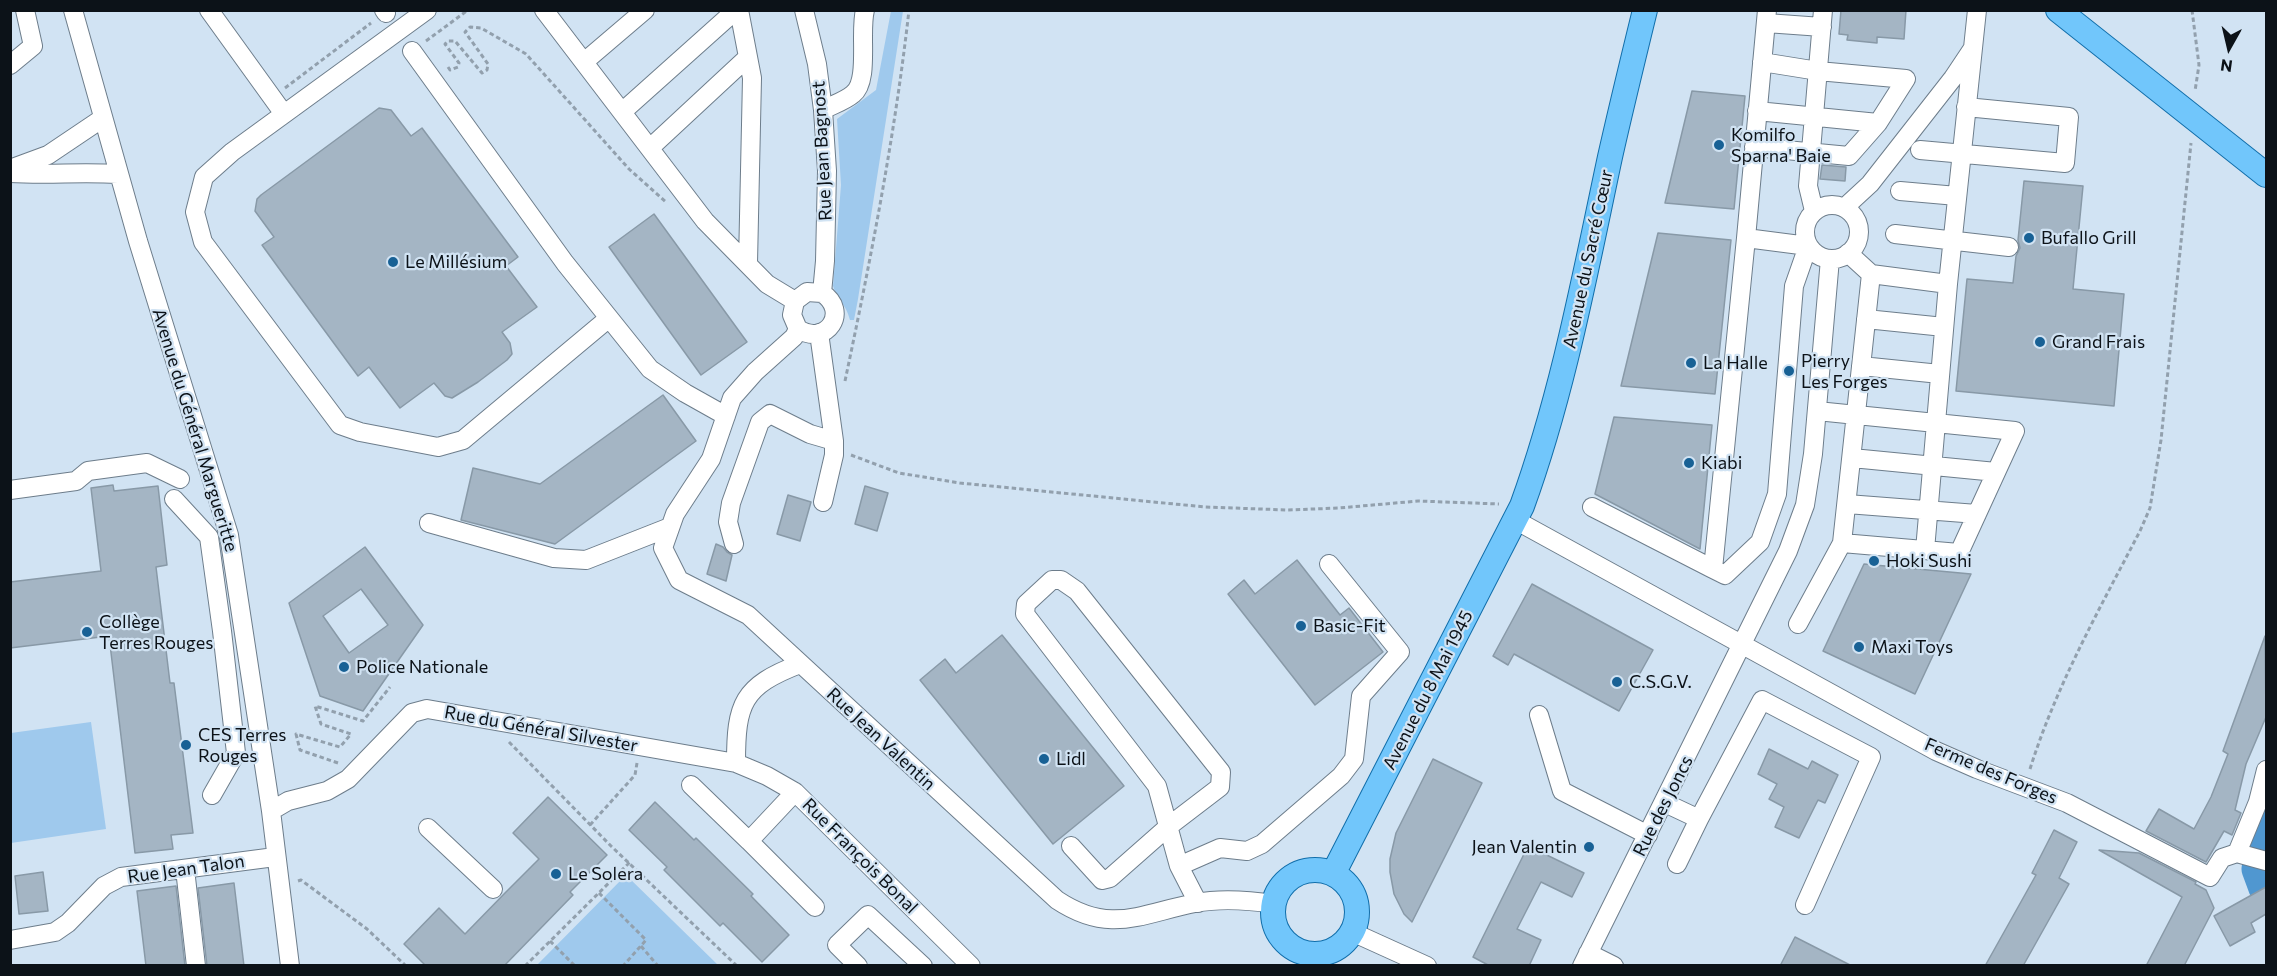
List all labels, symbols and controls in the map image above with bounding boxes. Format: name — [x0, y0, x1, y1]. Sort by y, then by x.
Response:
north arrow — [2199, 18, 2259, 78]
text: N — [2219, 56, 2234, 77]
street label: Rue Jean Bagnost — [808, 80, 836, 222]
place label: Komilfo Sparna' Baie — [1731, 124, 1831, 166]
marker: Komilfo Sparna' Baie — [1712, 138, 1726, 152]
street label: Avenue du Sacré Cœur — [1558, 168, 1618, 350]
place label: Bufallo Grill — [2041, 227, 2137, 249]
marker: Bufallo Grill — [2022, 231, 2036, 245]
place label: Le Millésium — [405, 251, 507, 273]
marker: Le Millésium — [386, 255, 400, 269]
street label: Avenue du Général Margueritte — [148, 306, 242, 554]
place label: Grand Frais — [2052, 331, 2145, 353]
marker: Grand Frais — [2033, 335, 2047, 349]
place label: Pierry Les Forges — [1801, 350, 1888, 392]
place label: La Halle — [1703, 352, 1768, 374]
marker: La Halle — [1684, 356, 1698, 370]
marker: Pierry Les Forges — [1782, 364, 1796, 378]
place label: Kiabi — [1701, 452, 1742, 474]
marker: Kiabi — [1682, 456, 1696, 470]
place label: Hoki Sushi — [1886, 550, 1972, 572]
marker: Hoki Sushi — [1867, 554, 1881, 568]
street label: Avenue du 8 Mai 1945 — [1378, 607, 1478, 773]
place label: Collège Terres Rouges — [99, 611, 213, 654]
place label: Basic-Fit — [1313, 615, 1386, 637]
marker: Basic-Fit — [1294, 619, 1308, 633]
marker: Collège Terres Rouges — [80, 625, 94, 639]
place label: Maxi Toys — [1871, 636, 1953, 658]
marker: Maxi Toys — [1852, 640, 1866, 654]
place label: Police Nationale — [356, 656, 488, 678]
marker: Police Nationale — [337, 660, 351, 674]
place label: C.S.G.V. — [1629, 671, 1692, 693]
marker: C.S.G.V. — [1610, 675, 1624, 689]
street label: Rue Jean Valentin — [822, 683, 940, 795]
street label: Rue du Général Silvester — [443, 701, 639, 757]
place label: CES Terres Rouges — [198, 724, 286, 766]
street label: Ferme des Forges — [1921, 733, 2061, 809]
marker: CES Terres Rouges — [179, 738, 193, 752]
place label: Lidl — [1056, 748, 1086, 770]
marker: Lidl — [1037, 752, 1051, 766]
street label: Rue des Joncs — [1628, 752, 1698, 860]
street label: Rue François Bonal — [798, 794, 922, 918]
place label: Jean Valentin — [1472, 836, 1577, 858]
marker: Jean Valentin — [1582, 840, 1596, 854]
street label: Rue Jean Talon — [126, 850, 246, 888]
place label: Le Solera — [568, 863, 643, 885]
marker: Le Solera — [549, 867, 563, 881]

